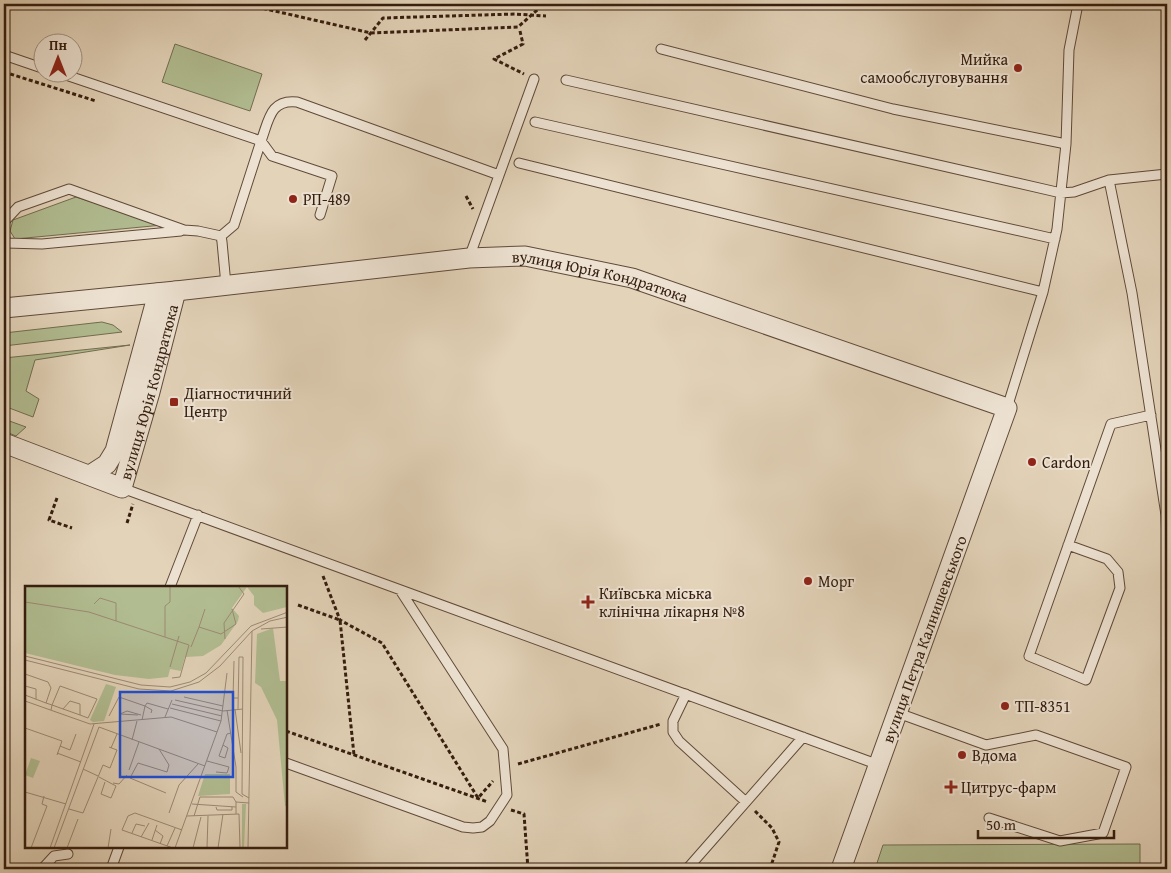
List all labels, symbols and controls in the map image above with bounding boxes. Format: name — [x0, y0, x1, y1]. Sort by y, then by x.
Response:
north arrow — [32, 32, 82, 82]
text: Пн — [49, 35, 67, 55]
place label: Мийка самообслуговування — [860, 47, 1008, 89]
marker: Мийка самообслуговування — [1012, 62, 1024, 74]
place label: РП-489 — [303, 187, 351, 211]
marker: РП-489 — [287, 193, 299, 205]
street label: вулиця Юрія Кондратюка — [511, 244, 692, 309]
street label: вулиця Юрія Кондратюка — [113, 301, 184, 483]
place label: Діагностичний Центр — [183, 381, 292, 423]
marker: Діагностичний Центр — [168, 396, 180, 408]
place label: Cardon — [1042, 450, 1090, 474]
marker: Cardon — [1026, 456, 1038, 468]
street label: вулиця Петра Калнишевського — [875, 532, 973, 746]
place label: Морг — [818, 569, 854, 593]
marker: Морг — [802, 575, 814, 587]
place label: Київська міська клінічна лікарня №8 — [599, 581, 745, 623]
inset map — [25, 586, 288, 848]
marker: Київська міська клінічна лікарня №8 — [581, 595, 595, 609]
place label: ТП-8351 — [1015, 694, 1071, 718]
marker: ТП-8351 — [999, 700, 1011, 712]
place label: Вдома — [972, 743, 1017, 767]
marker: Вдома — [956, 749, 968, 761]
place label: Цитрус-фарм — [961, 775, 1056, 799]
marker: Цитрус-фарм — [945, 781, 957, 793]
scale bar — [978, 808, 1115, 840]
text: 50 m — [986, 814, 1017, 835]

